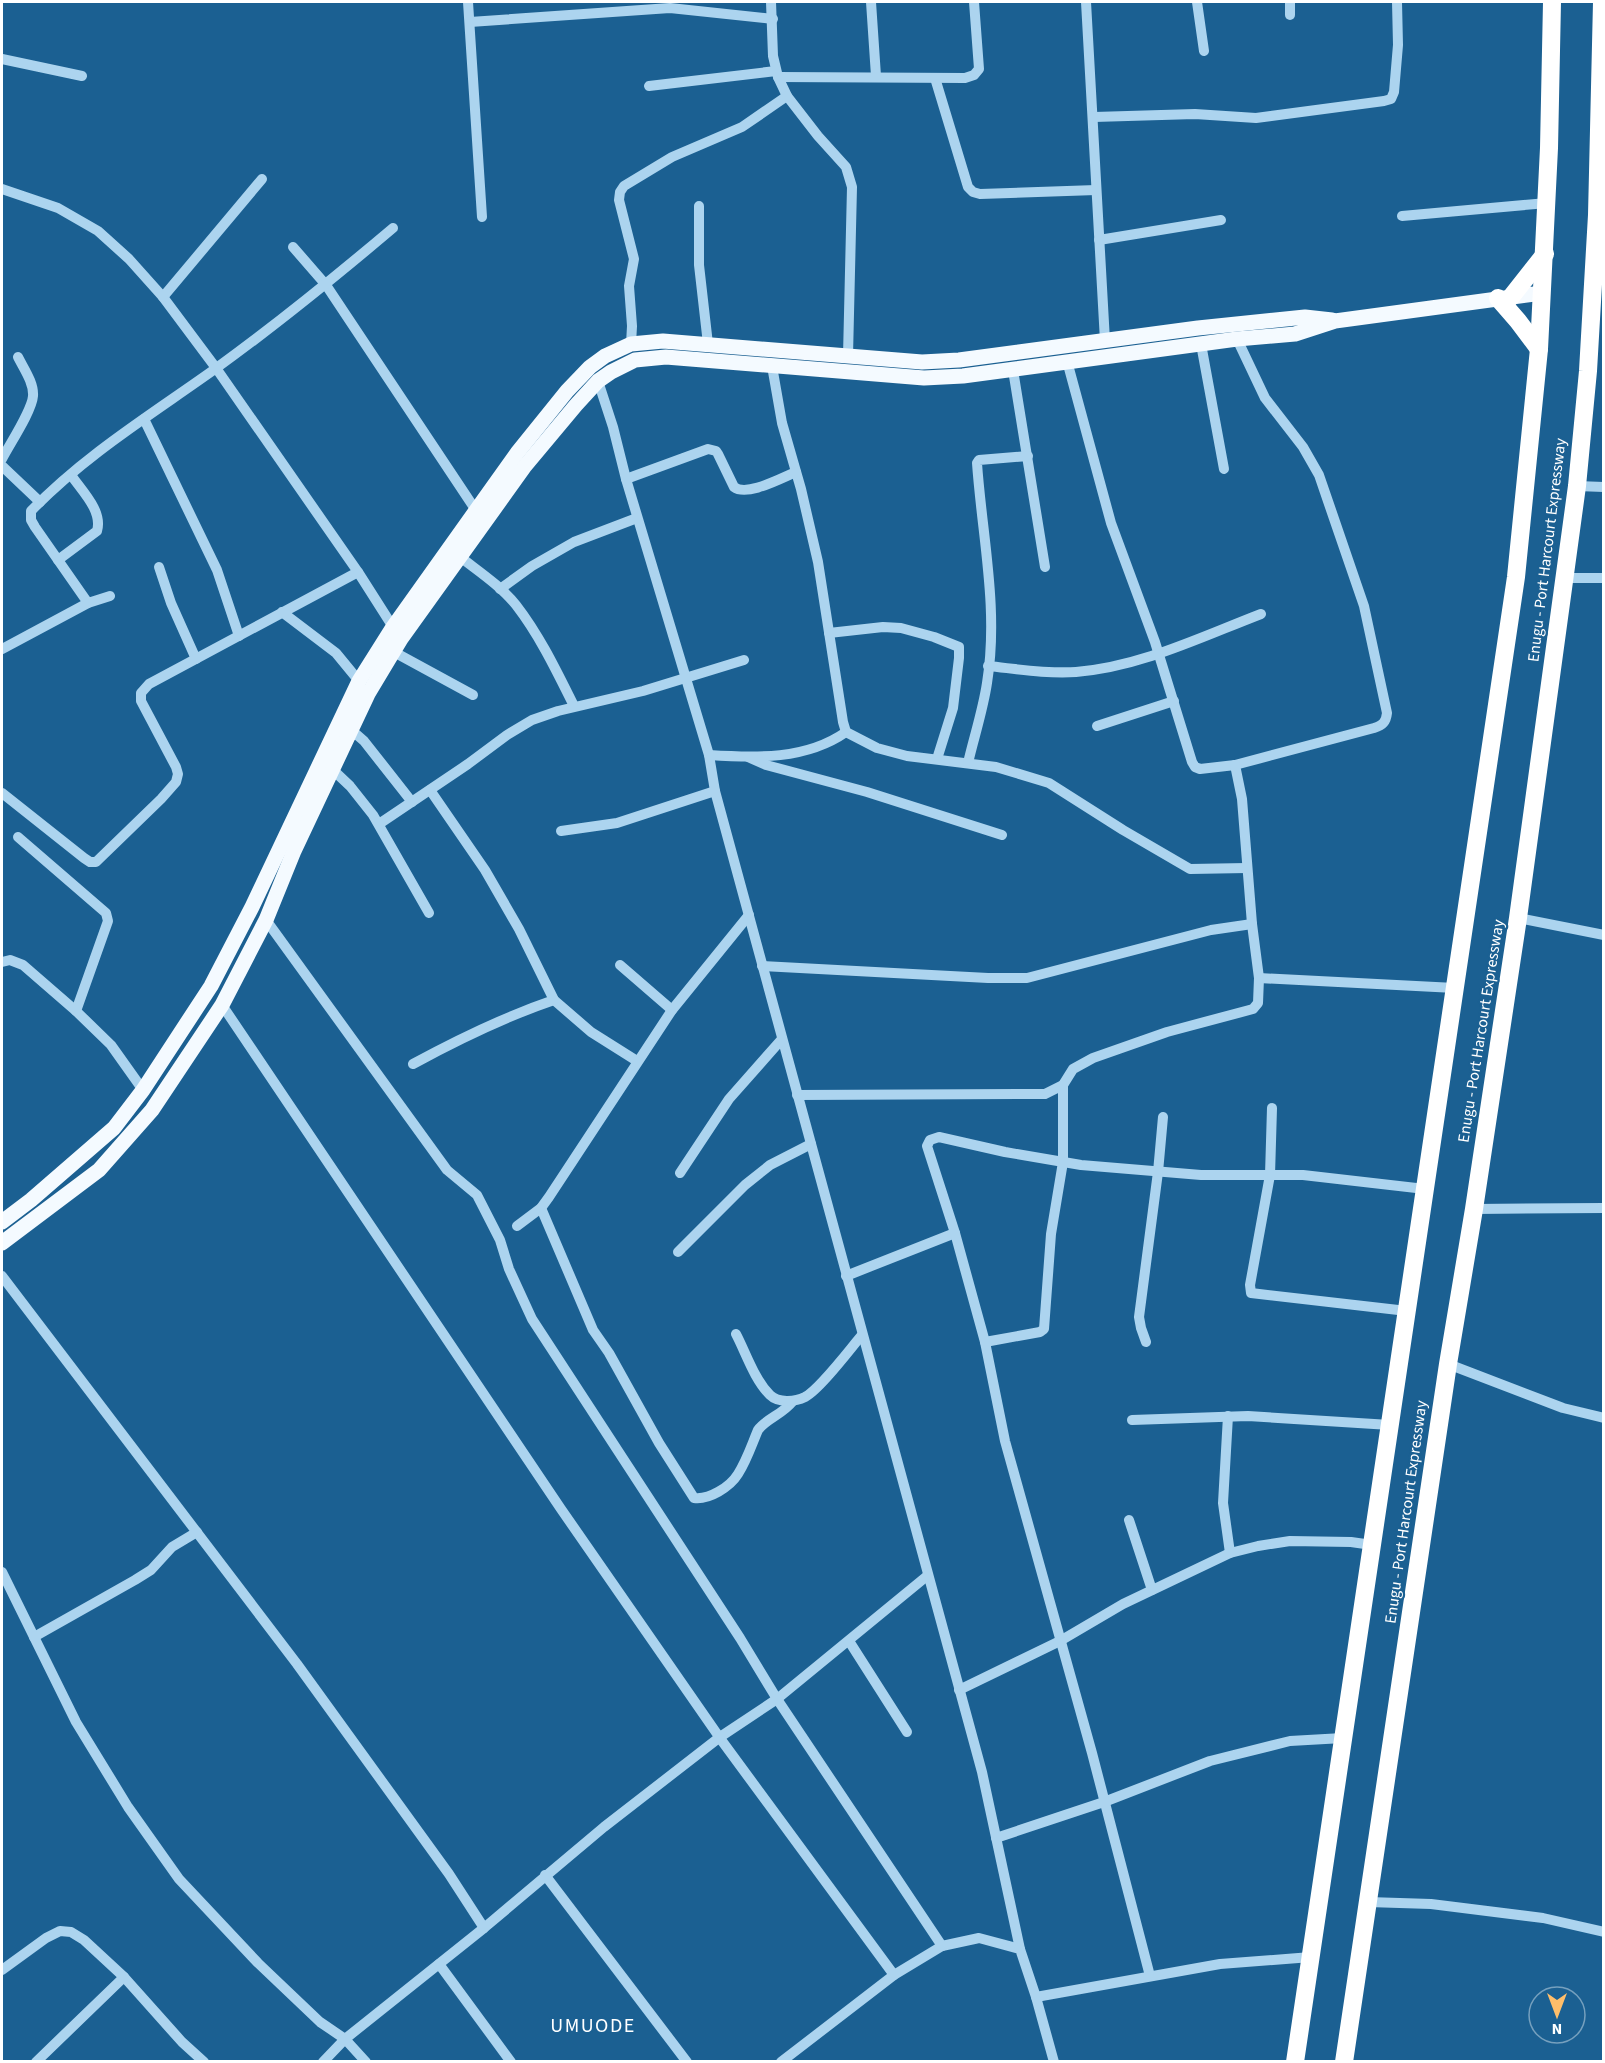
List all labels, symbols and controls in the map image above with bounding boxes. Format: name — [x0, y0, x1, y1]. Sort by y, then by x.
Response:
street label: Enugu - Port Harcourt Expressway — [1522, 436, 1572, 663]
street label: Enugu - Port Harcourt Expressway — [1452, 917, 1510, 1144]
street label: Enugu - Port Harcourt Expressway — [1379, 1398, 1433, 1625]
north arrow — [1527, 1985, 1587, 2045]
district label: UMUODE — [550, 2012, 636, 2040]
text: N — [1552, 2018, 1562, 2040]

